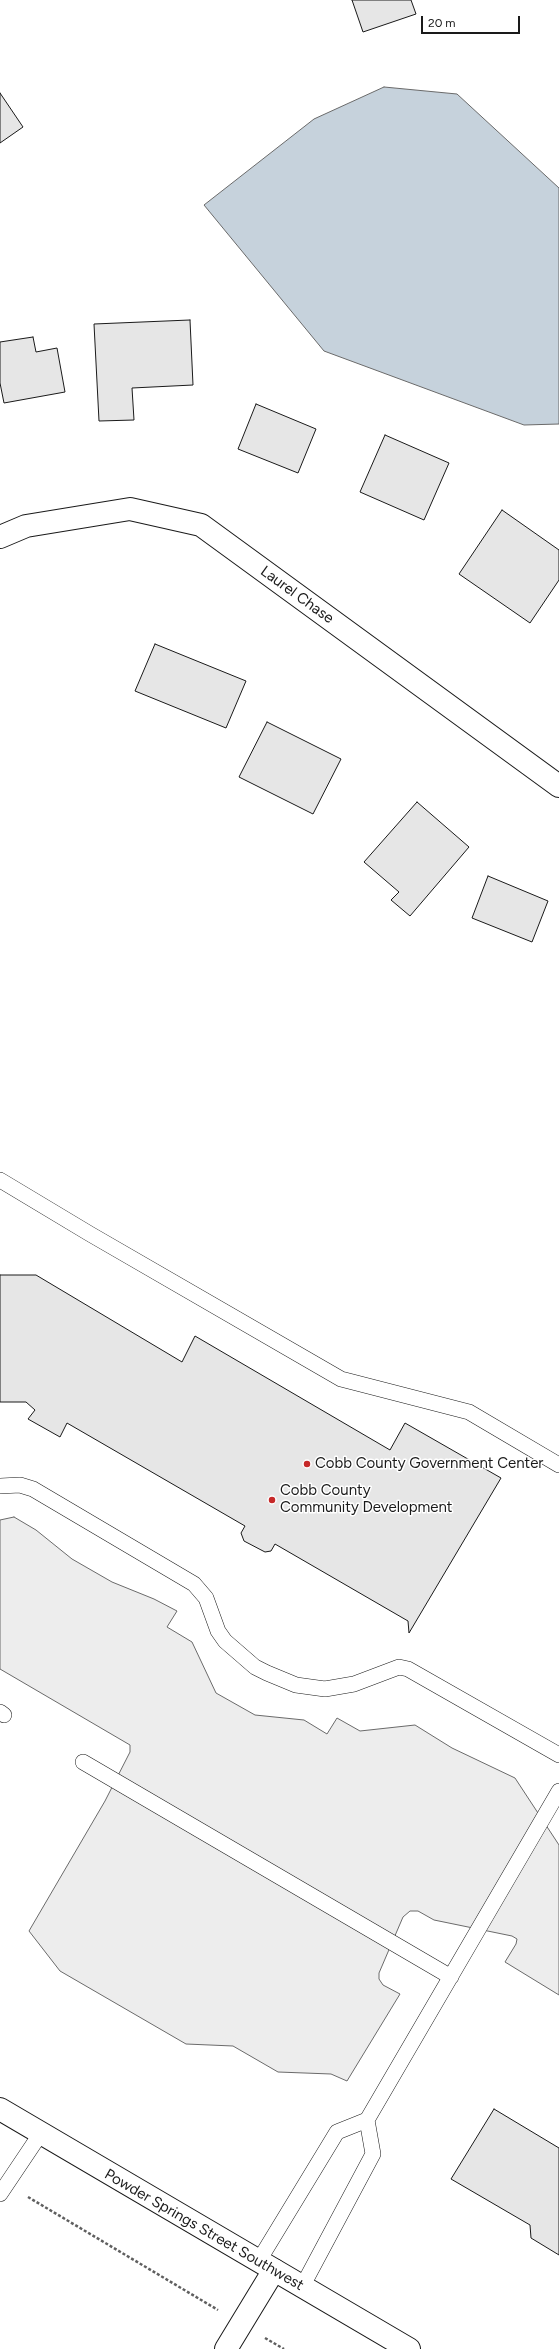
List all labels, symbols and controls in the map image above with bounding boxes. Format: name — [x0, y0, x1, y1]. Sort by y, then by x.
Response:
scale bar — [423, 8, 522, 34]
text: 20 m — [428, 16, 456, 30]
street label: Laurel Chase — [257, 562, 337, 628]
place label: Cobb County Government Center — [315, 1455, 543, 1473]
marker: Cobb County Government Center — [302, 1459, 312, 1469]
place label: Cobb County Community Development — [280, 1482, 453, 1517]
marker: Cobb County Community Development — [267, 1495, 277, 1505]
street label: Powder Springs Street Southwest — [101, 2165, 307, 2295]

